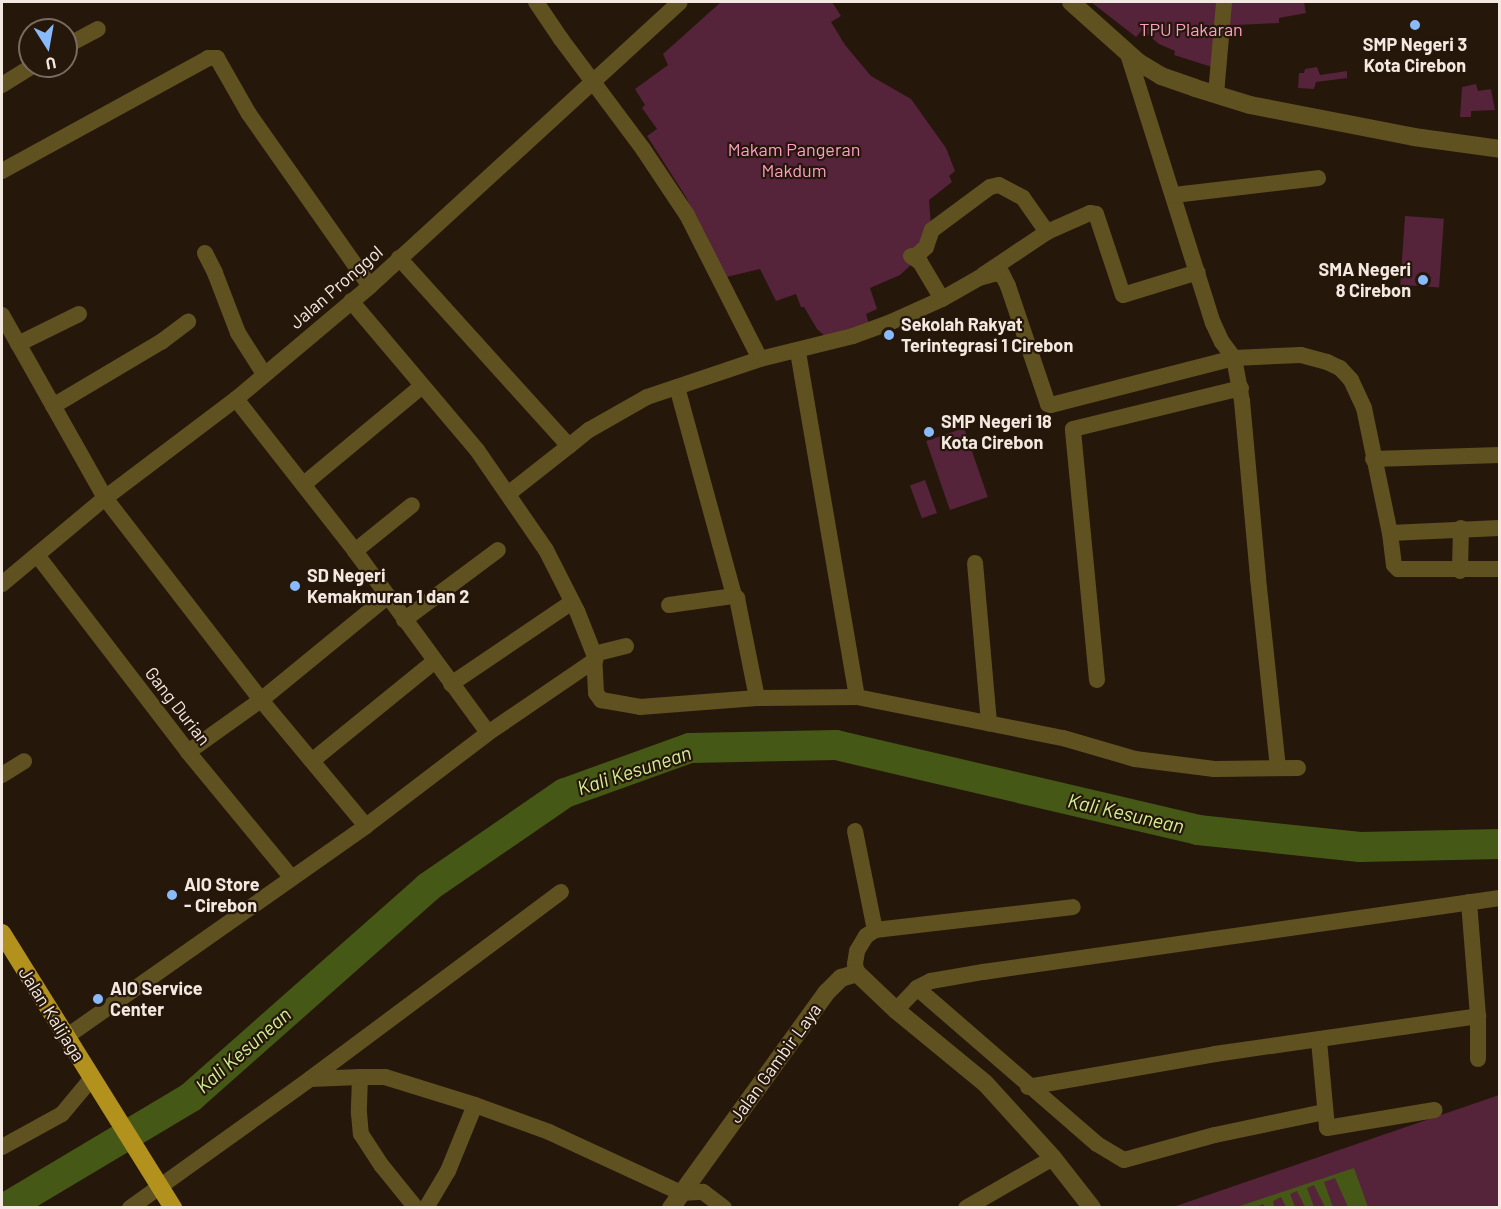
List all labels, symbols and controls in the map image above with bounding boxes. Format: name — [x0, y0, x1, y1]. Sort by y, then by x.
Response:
north arrow — [18, 18, 78, 78]
park label: TPU Plakaran — [1139, 18, 1243, 40]
marker: SMP Negeri 3 Kota Cirebon — [1408, 18, 1422, 32]
place label: SMP Negeri 3 Kota Cirebon — [1363, 34, 1467, 76]
text: U — [44, 54, 58, 74]
park label: Makam Pangeran Makdum — [728, 139, 860, 182]
street label: Jalan Pronggol — [285, 241, 387, 333]
place label: SMA Negeri 8 Cirebon — [1319, 259, 1411, 302]
marker: SMA Negeri 8 Cirebon — [1416, 273, 1430, 287]
place label: Sekolah Rakyat Terintegrasi 1 Cirebon — [901, 314, 1073, 356]
marker: Sekolah Rakyat Terintegrasi 1 Cirebon — [882, 328, 896, 342]
place label: SMP Negeri 18 Kota Cirebon — [941, 411, 1052, 454]
marker: SMP Negeri 18 Kota Cirebon — [922, 425, 936, 439]
place label: SD Negeri Kemakmuran 1 dan 2 — [307, 565, 469, 608]
marker: SD Negeri Kemakmuran 1 dan 2 — [288, 579, 302, 593]
street label: Gang Durian — [141, 662, 215, 750]
water label: Kali Kesunean — [574, 740, 694, 800]
water label: Kali Kesunean — [1066, 788, 1186, 838]
place label: AIO Store - Cirebon — [184, 874, 260, 916]
marker: AIO Store - Cirebon — [165, 888, 179, 902]
street label: Jalan Kalijaga — [14, 963, 90, 1065]
place label: AIO Service Center — [110, 978, 203, 1020]
marker: AIO Service Center — [91, 992, 105, 1006]
street label: Jalan Gambir Laya — [724, 999, 826, 1127]
water label: Kali Kesunean — [190, 1002, 296, 1098]

